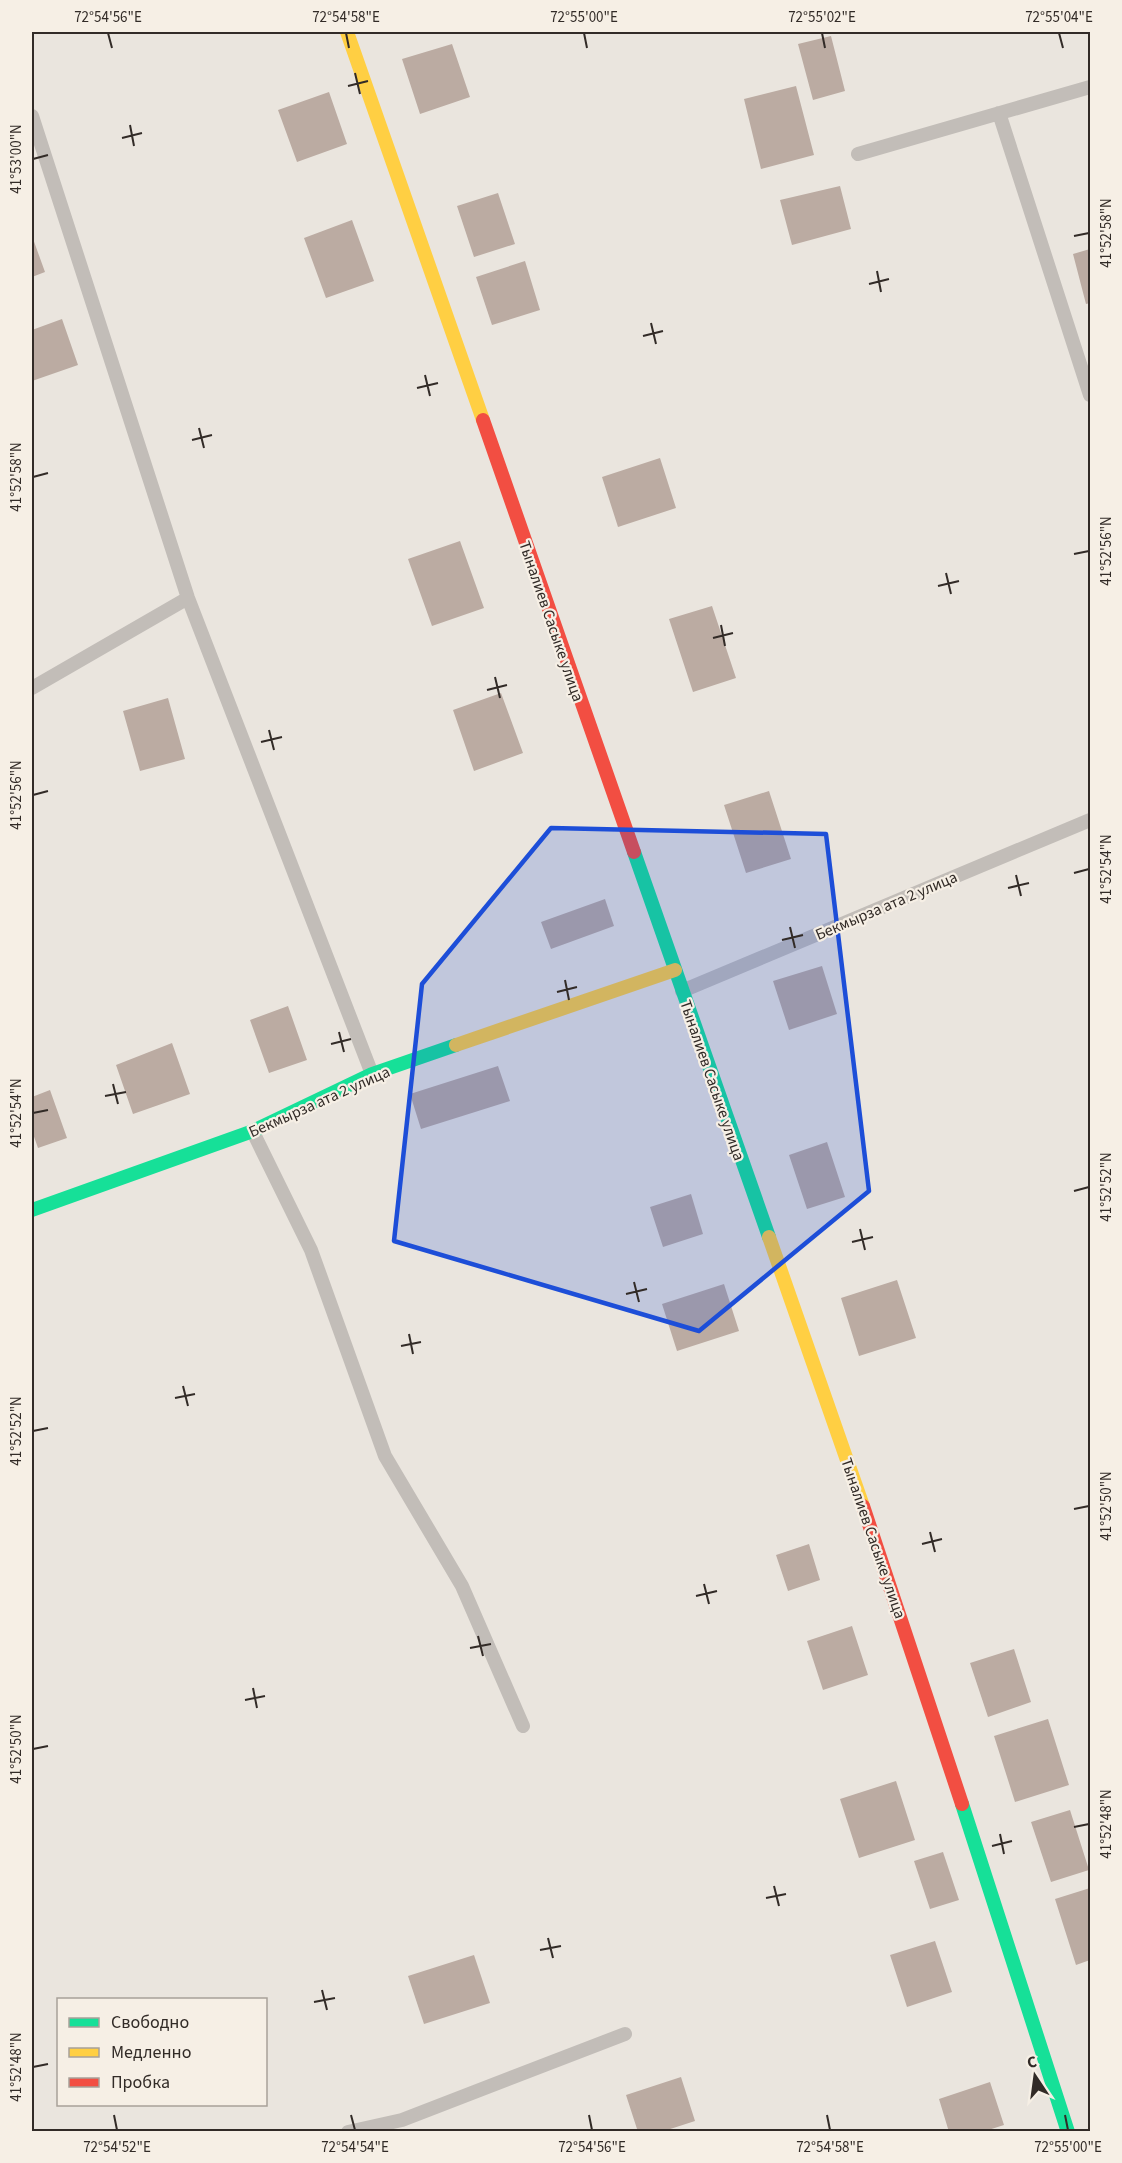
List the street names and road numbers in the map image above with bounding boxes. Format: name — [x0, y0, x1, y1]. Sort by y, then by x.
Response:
street label: Тыналиев Сасыке улица — [513, 538, 589, 705]
street label: Бекмырза ата 2 улица — [812, 866, 961, 946]
street label: Тыналиев Сасыке улица — [674, 997, 750, 1164]
street label: Бекмырза ата 2 улица — [245, 1061, 394, 1143]
street label: Тыналиев Сасыке улица — [835, 1455, 911, 1622]

